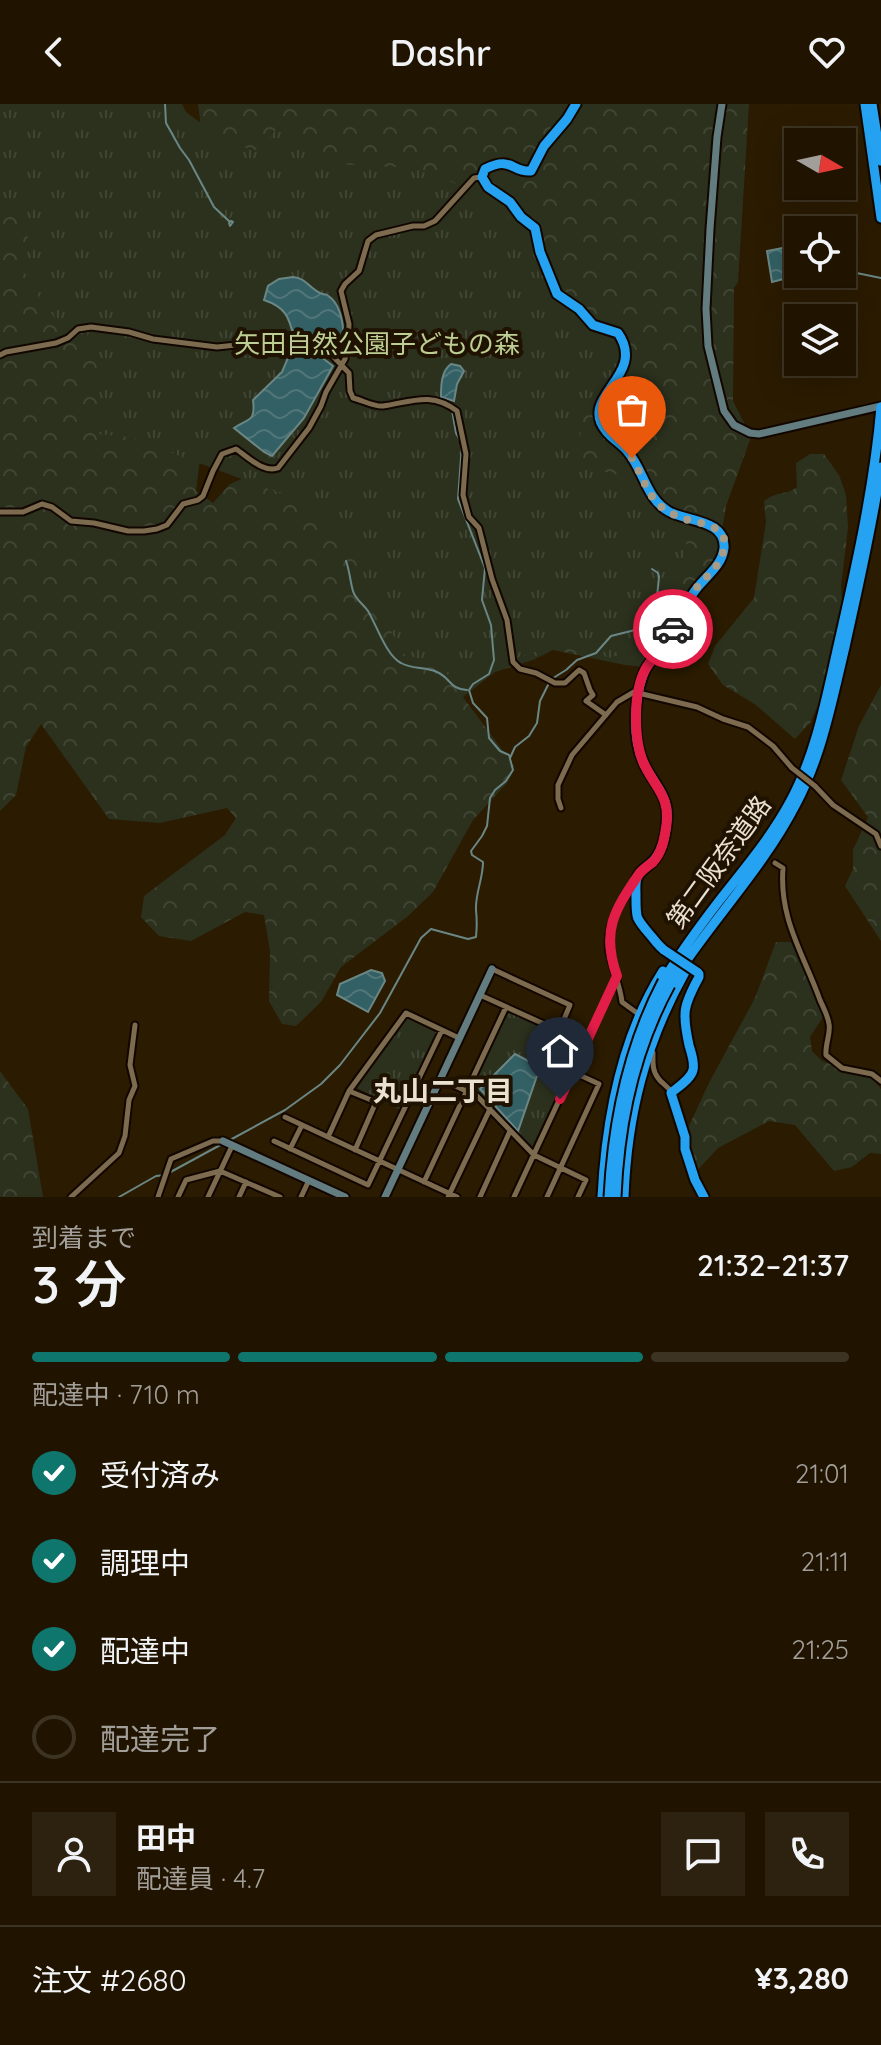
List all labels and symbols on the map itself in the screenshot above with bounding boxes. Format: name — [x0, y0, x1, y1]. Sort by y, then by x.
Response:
north arrow — [784, 128, 856, 200]
park label: 矢田自然公園子どもの森 — [234, 327, 520, 360]
pin — [598, 376, 666, 458]
courier — [633, 589, 713, 669]
street label: 第二阪奈道路 — [659, 789, 778, 935]
pin — [526, 1017, 594, 1099]
district label: 丸山二丁目 — [373, 1073, 513, 1108]

